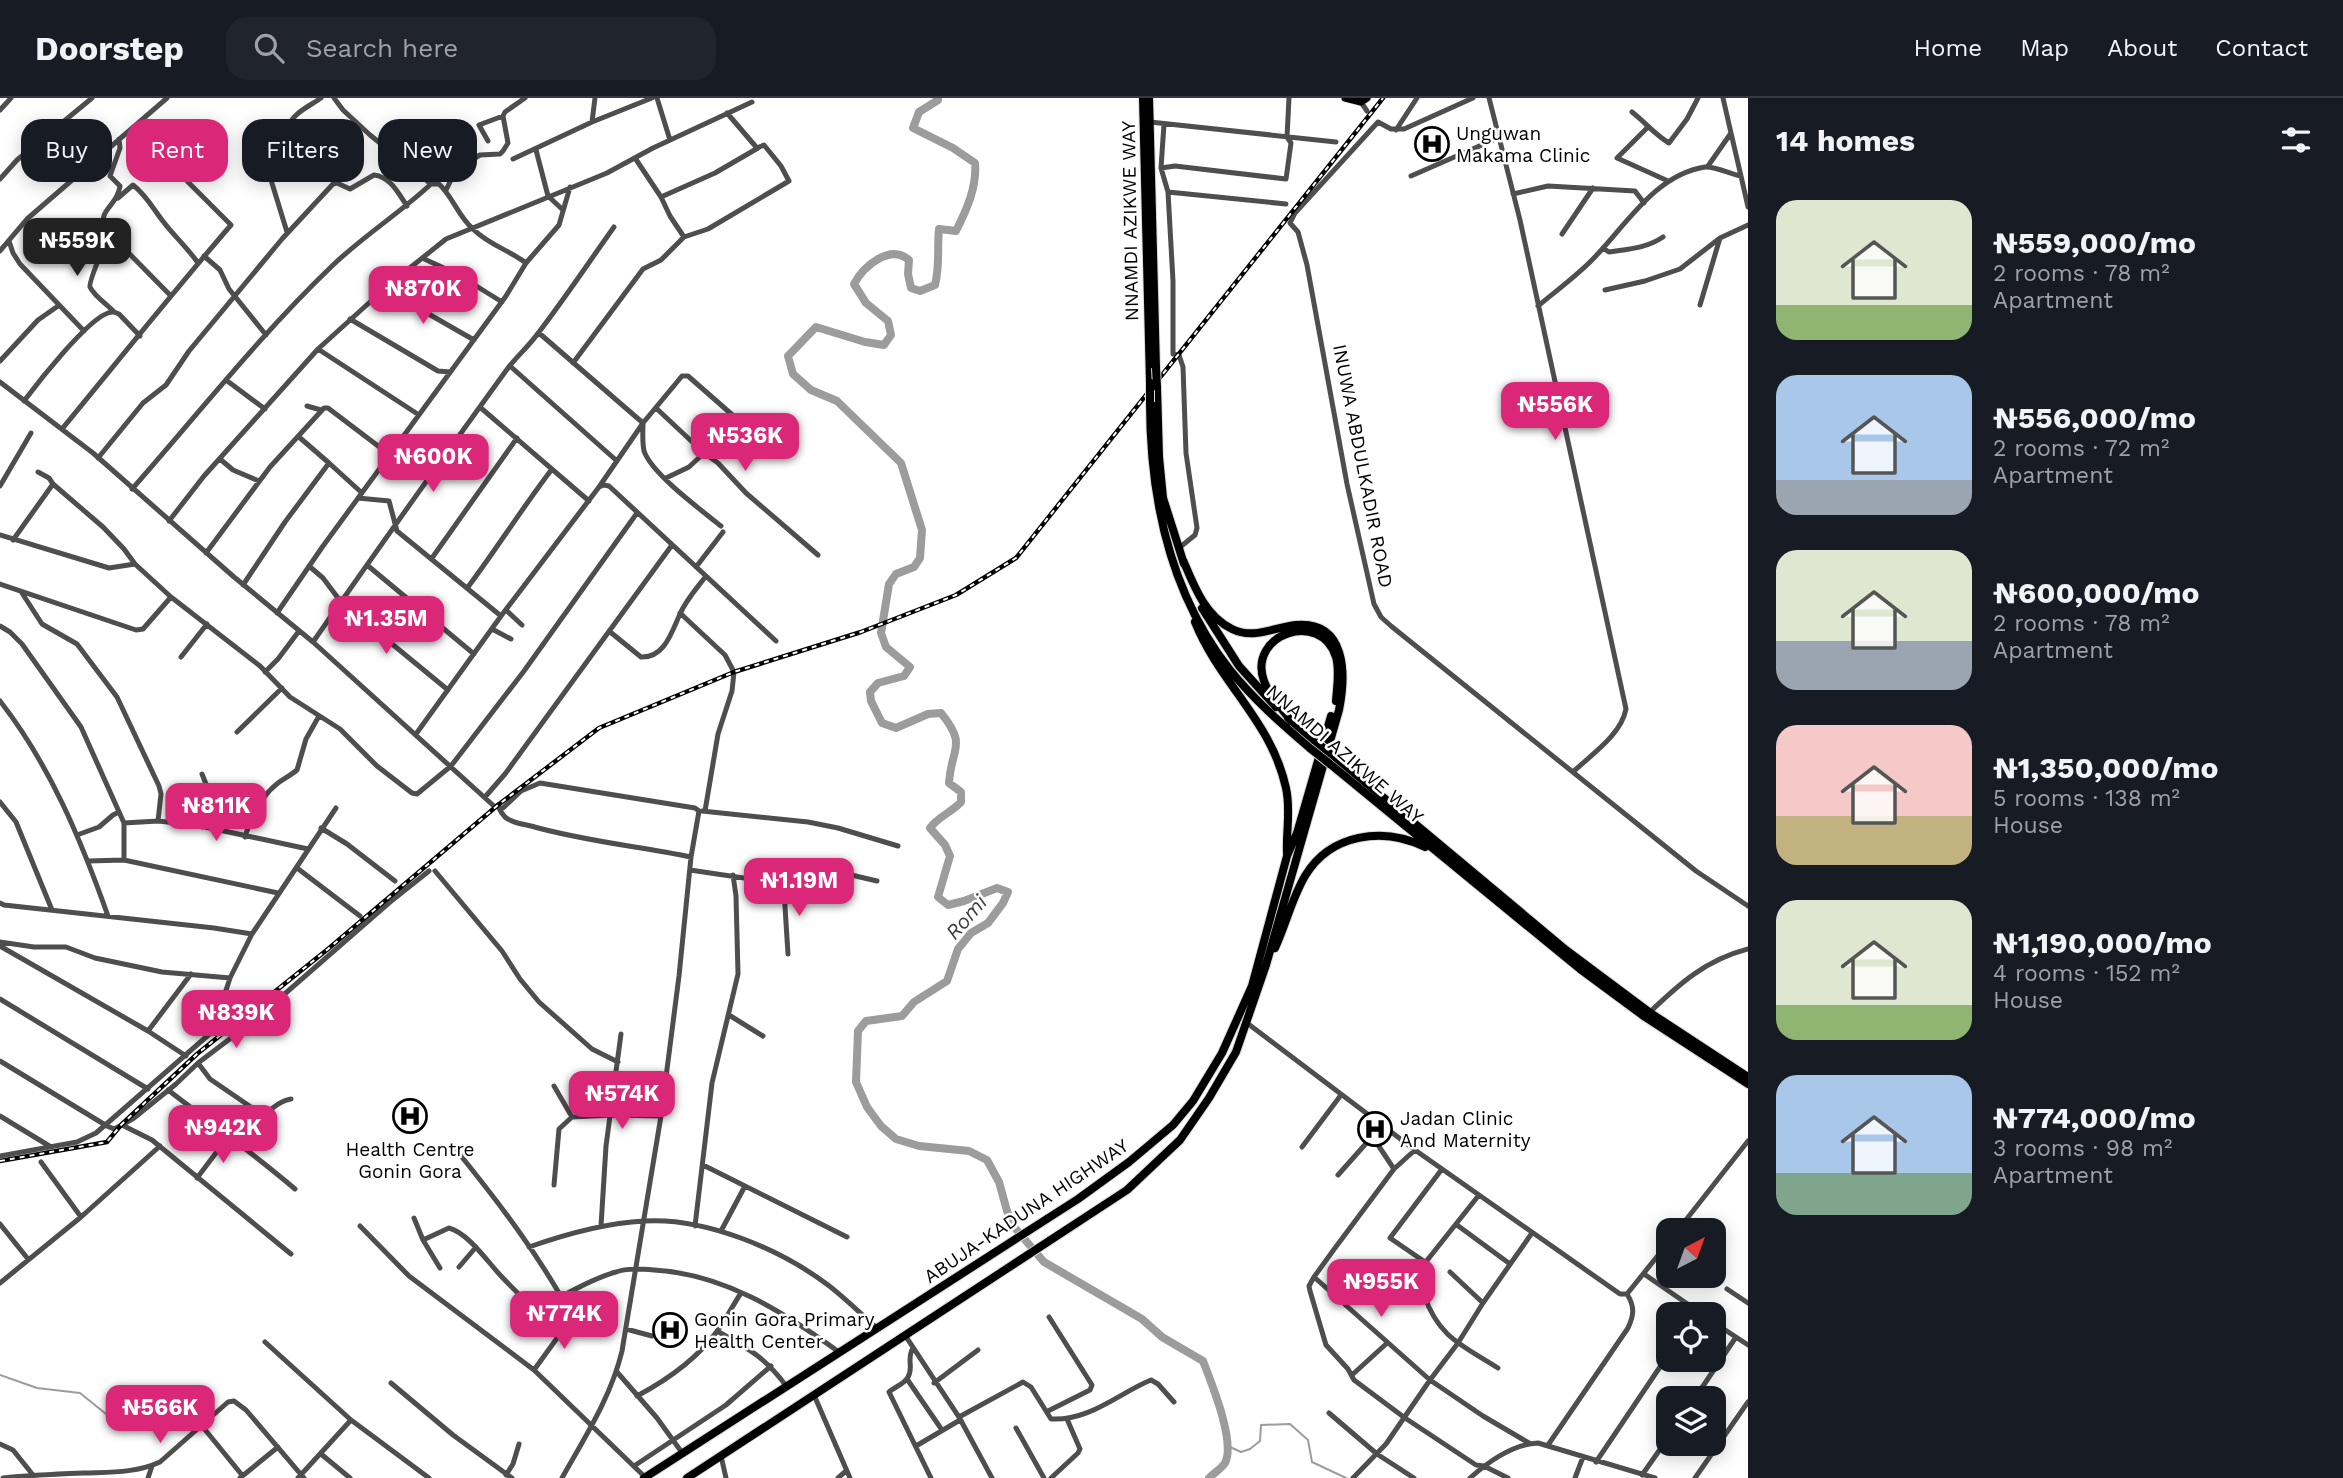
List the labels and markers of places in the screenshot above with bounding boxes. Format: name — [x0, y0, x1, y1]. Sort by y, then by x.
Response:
place label: Unguwan Makama Clinic — [1456, 122, 1590, 167]
hospital icon: Unguwan Makama Clinic — [1413, 125, 1451, 163]
pin: ₦559K — [28, 218, 126, 278]
pin: ₦870K — [374, 266, 472, 326]
pin: ₦556K — [1506, 382, 1604, 442]
pin: ₦536K — [696, 414, 794, 473]
pin: ₦600K — [384, 434, 482, 494]
pin: ₦1.35M — [329, 596, 443, 656]
pin: ₦811K — [167, 784, 265, 843]
pin: ₦1.19M — [742, 858, 856, 918]
pin: ₦839K — [187, 990, 285, 1050]
pin: ₦574K — [573, 1072, 671, 1131]
hospital icon: Health Centre Gonin Gora — [391, 1097, 429, 1135]
pin: ₦942K — [174, 1105, 272, 1165]
place label: Jadan Clinic And Maternity — [1400, 1107, 1531, 1152]
hospital icon: Jadan Clinic And Maternity — [1356, 1110, 1394, 1148]
place label: Health Centre Gonin Gora — [345, 1138, 475, 1183]
pin: ₦955K — [1332, 1260, 1430, 1319]
pin: ₦774K — [515, 1292, 613, 1351]
place label: Gonin Gora Primary Health Center — [694, 1308, 875, 1353]
hospital icon: Gonin Gora Primary Health Center — [651, 1311, 689, 1349]
pin: ₦566K — [111, 1386, 209, 1445]

